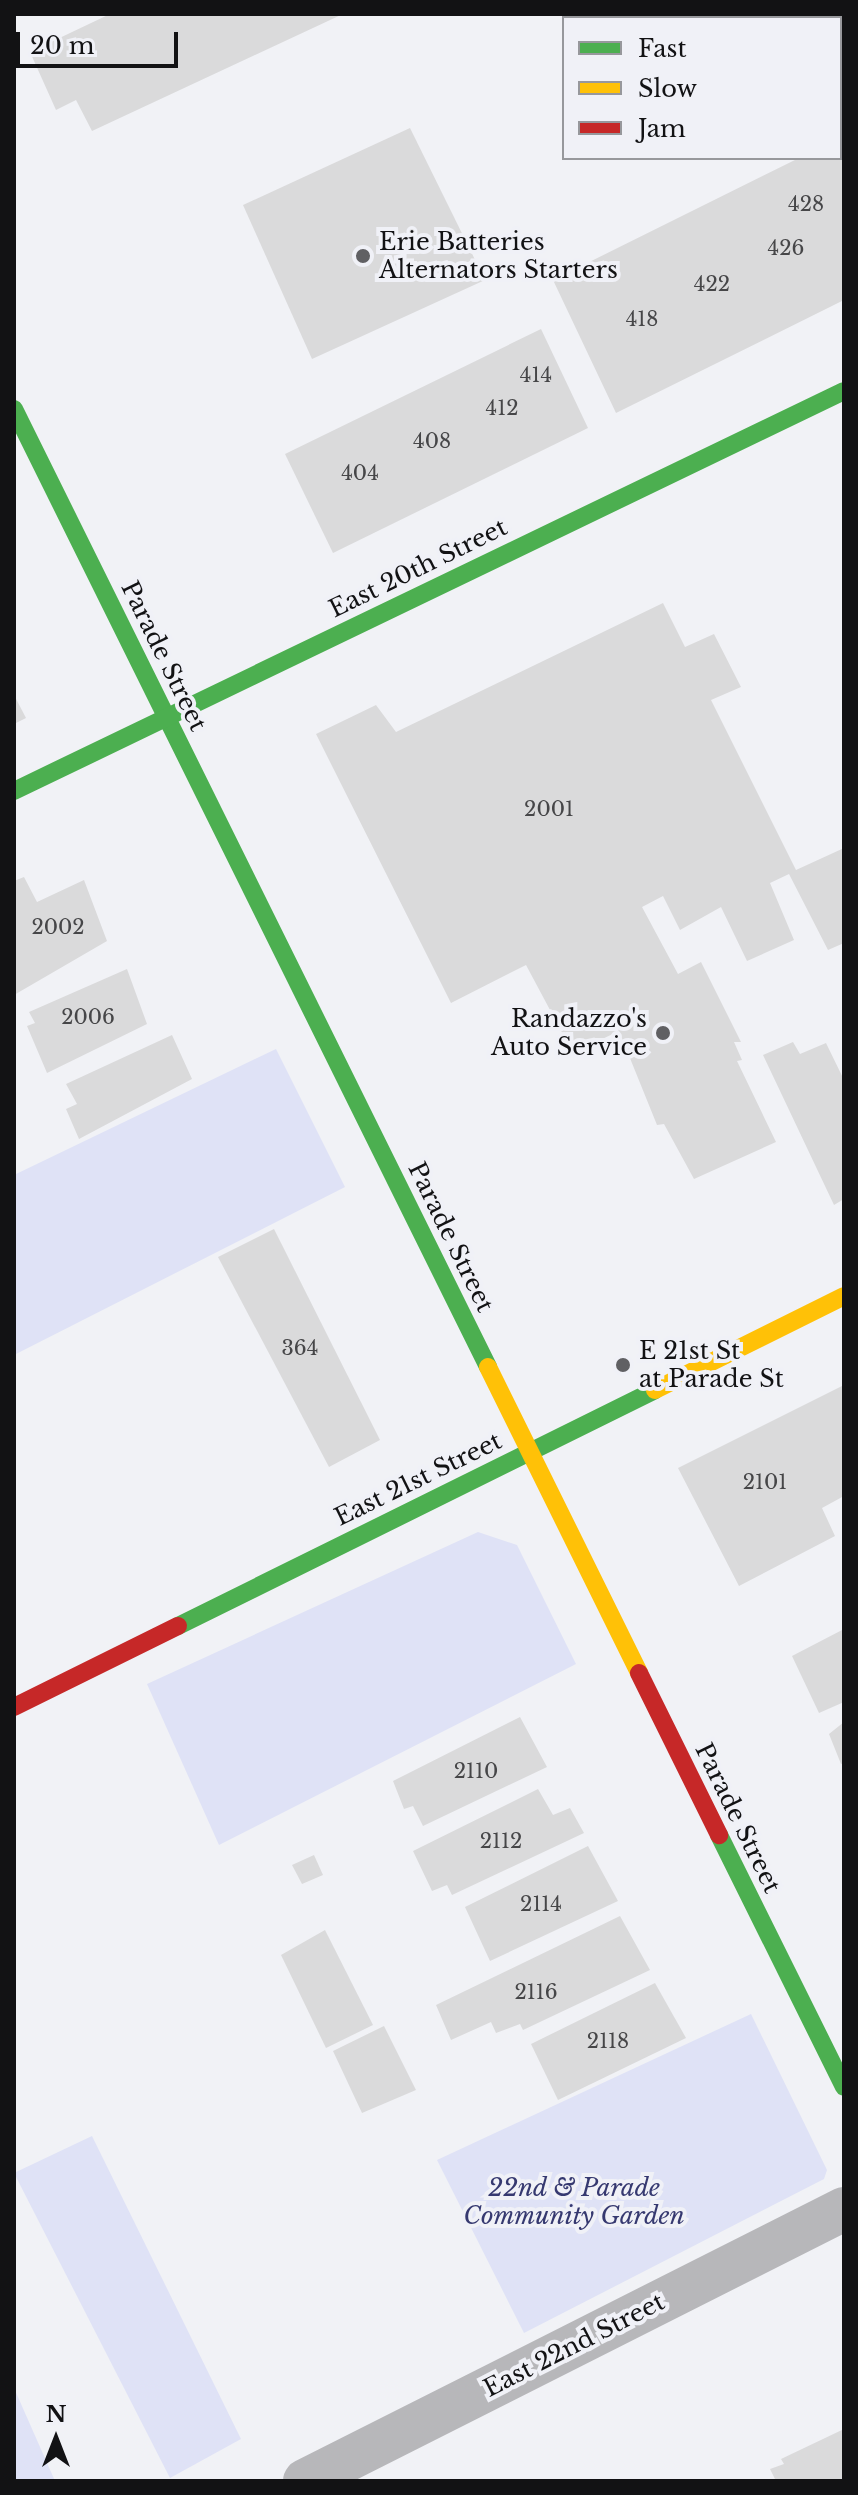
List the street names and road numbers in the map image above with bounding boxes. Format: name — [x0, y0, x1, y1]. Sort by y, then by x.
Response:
street label: East 20th Street — [324, 513, 512, 623]
street label: Parade Street — [115, 576, 213, 736]
street label: Parade Street — [402, 1157, 500, 1317]
street label: East 21st Street — [330, 1426, 506, 1532]
street label: Parade Street — [689, 1738, 787, 1898]
street label: East 22nd Street — [479, 2287, 669, 2403]

